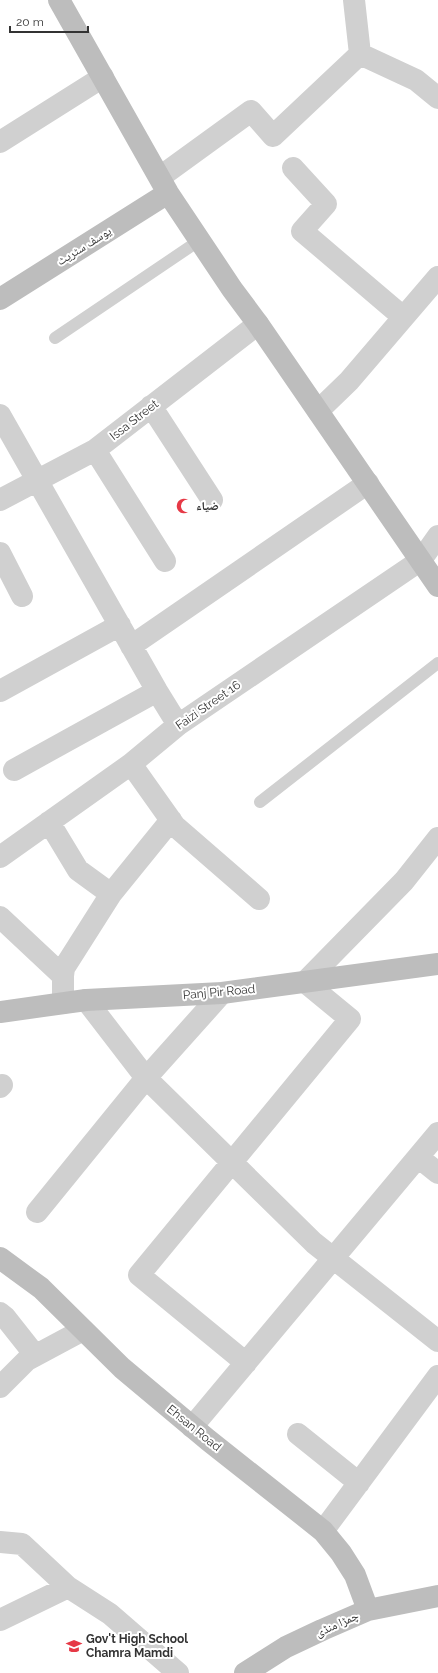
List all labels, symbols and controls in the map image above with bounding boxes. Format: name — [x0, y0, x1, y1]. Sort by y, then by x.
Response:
scale bar — [10, 8, 88, 34]
text: 20 m — [16, 15, 44, 29]
street label: یوسف سٹریٹ — [54, 224, 114, 268]
street label: Issa Street — [107, 397, 161, 443]
mosque icon: ضیاء — [175, 497, 193, 515]
place label: ضیاء — [196, 499, 219, 513]
street label: Faizi Street 16 — [173, 678, 243, 732]
street label: Panj Pir Road — [182, 982, 256, 1002]
street label: Ehsan Road — [164, 1402, 224, 1454]
street label: چمڑا منڈی — [313, 1608, 361, 1640]
place label: Gov't High School Chamra Mamdi — [86, 1632, 188, 1660]
school or university icon: Gov't High School Chamra Mamdi — [65, 1637, 83, 1655]

